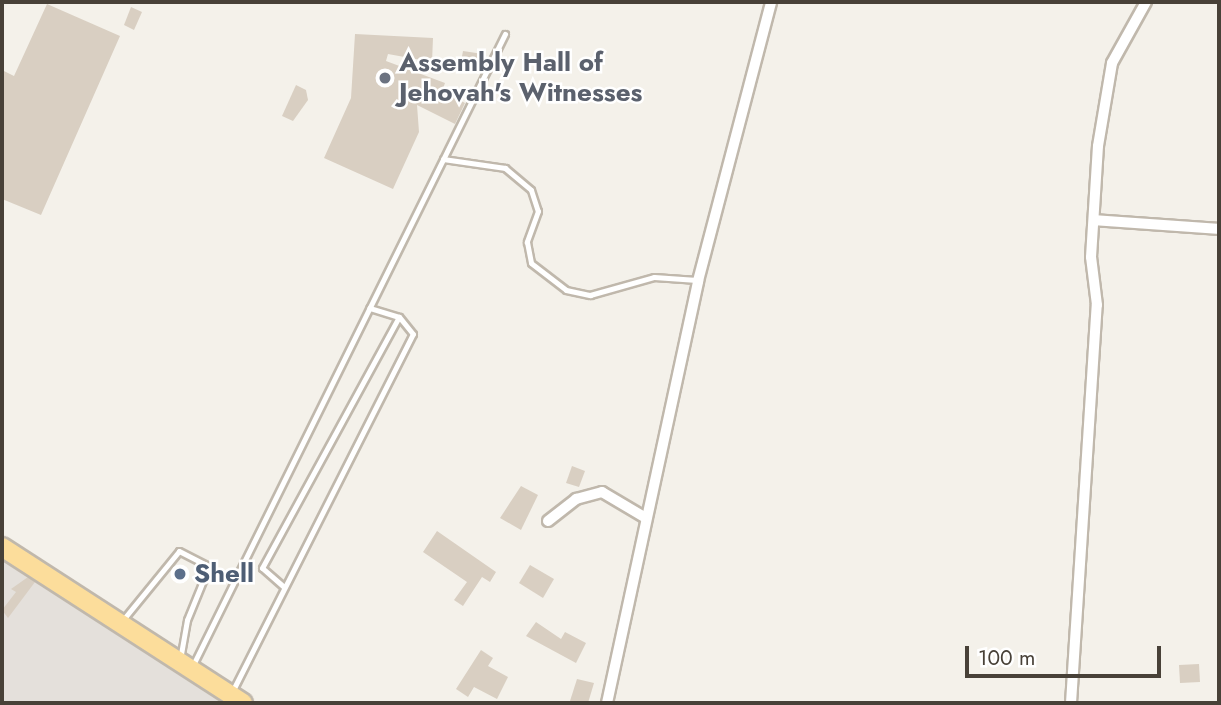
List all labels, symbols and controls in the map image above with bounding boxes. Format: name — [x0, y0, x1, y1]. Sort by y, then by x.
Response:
place label: Assembly Hall of Jehovah's Witnesses — [399, 47, 642, 108]
marker: Assembly Hall of Jehovah's Witnesses — [377, 70, 393, 86]
place label: Shell — [194, 558, 254, 590]
marker: Shell — [172, 566, 188, 582]
scale bar — [969, 632, 1165, 676]
text: 100 m — [978, 643, 1035, 673]

